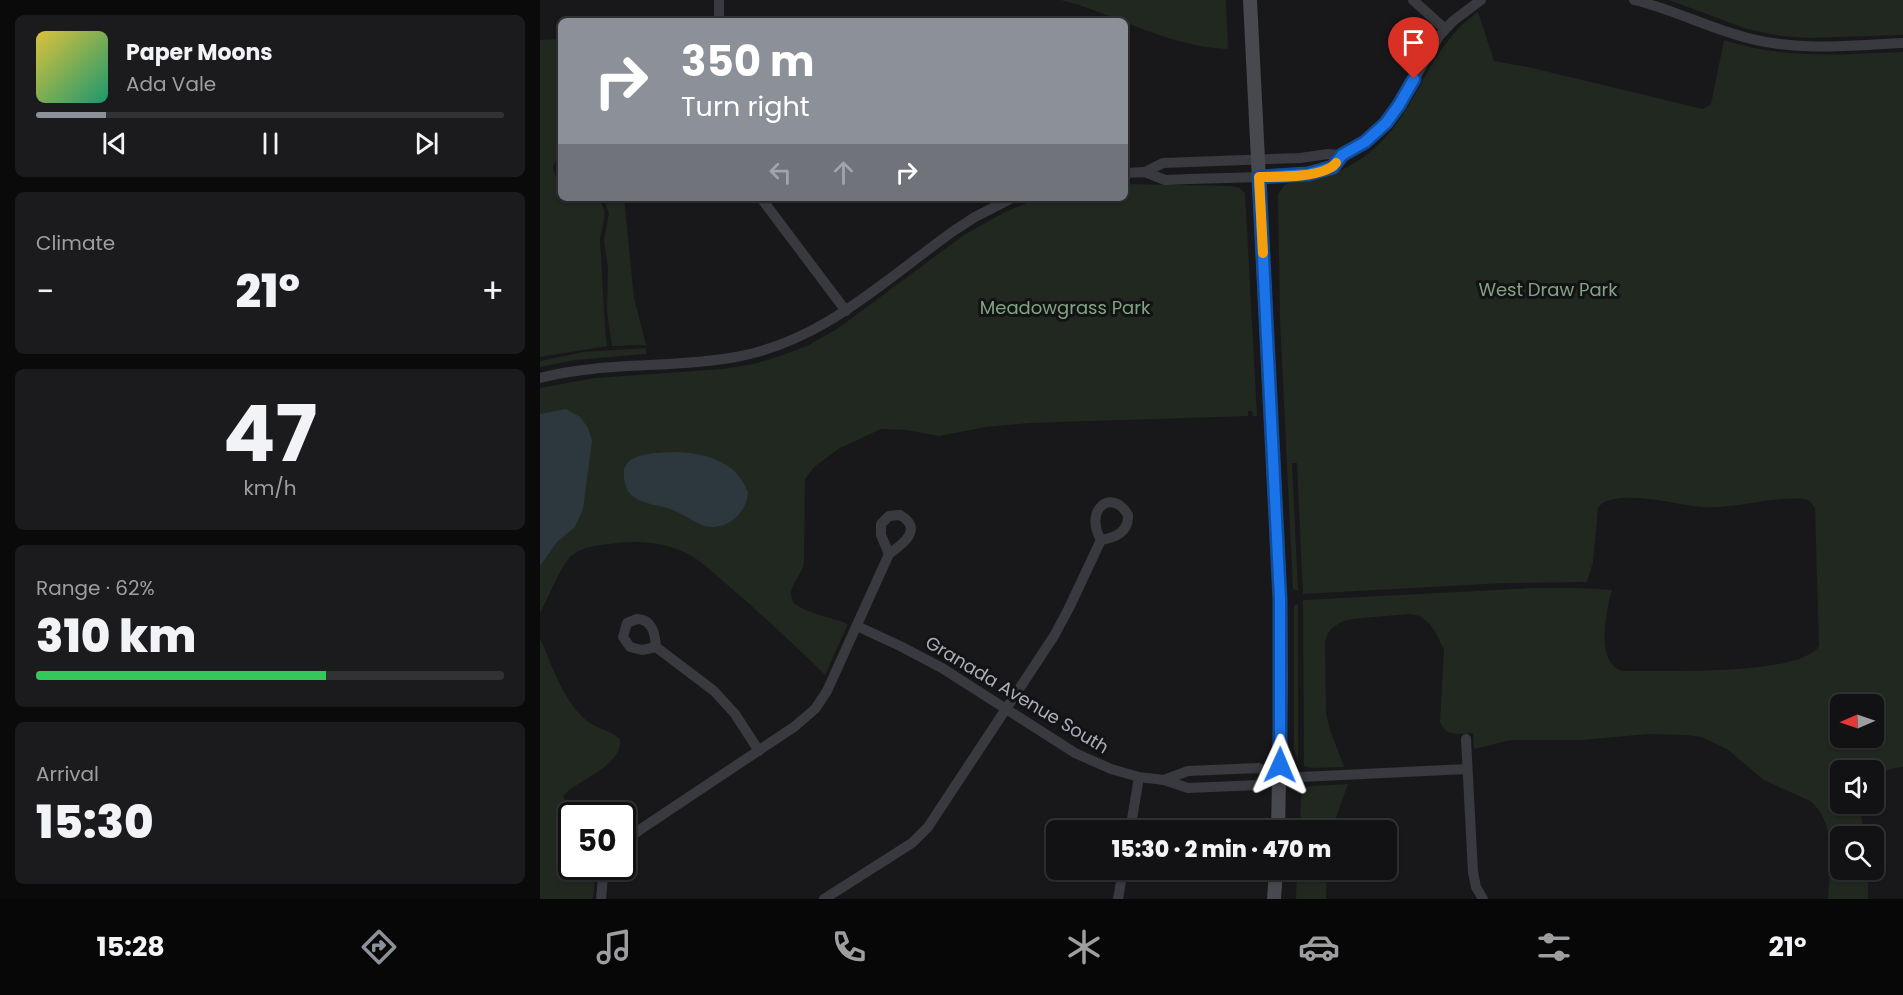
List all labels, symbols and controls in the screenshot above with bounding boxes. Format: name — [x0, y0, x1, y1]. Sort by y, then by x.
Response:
pin — [1388, 17, 1439, 79]
icon: arrive — [1397, 26, 1430, 59]
text: 350 m — [681, 32, 814, 91]
text: Paper Moons — [126, 37, 273, 68]
icon: right — [582, 42, 660, 120]
text: Ada Vale — [126, 70, 216, 98]
text: Turn right — [681, 88, 810, 125]
icon: previous — [98, 127, 131, 160]
icon: pause — [254, 127, 287, 160]
icon: next — [410, 127, 443, 160]
icon: left — [764, 156, 797, 189]
icon: ahead — [827, 156, 860, 189]
icon: right — [890, 156, 923, 189]
text: Climate — [36, 229, 115, 257]
text: 21° — [236, 260, 300, 323]
text: − — [36, 268, 54, 315]
text: + — [481, 268, 504, 315]
park label: West Draw Park — [1478, 277, 1618, 302]
park label: Meadowgrass Park — [980, 295, 1151, 320]
text: 47 — [223, 379, 317, 488]
text: km/h — [243, 474, 297, 502]
text: Range · 62% — [36, 574, 155, 602]
text: 310 km — [36, 605, 196, 668]
street label: Granada Avenue South — [921, 630, 1114, 759]
north arrow — [1830, 694, 1884, 748]
map controls — [1830, 694, 1884, 880]
position arrow — [1248, 733, 1312, 797]
text: Arrival — [36, 760, 99, 788]
button: sound — [1830, 760, 1884, 814]
text: 15:30 — [36, 791, 154, 854]
speed limit sign: 50 — [558, 802, 636, 880]
button: search — [1830, 826, 1884, 880]
text: 15:30 · 2 min · 470 m — [1112, 834, 1331, 865]
icon: directions — [358, 926, 400, 968]
icon: music — [593, 926, 635, 968]
icon: phone — [828, 926, 870, 968]
icon: climate — [1063, 926, 1105, 968]
icon: car — [1298, 926, 1340, 968]
icon: filters — [1533, 926, 1575, 968]
text: 15:28 — [97, 928, 165, 965]
text: 21° — [1768, 928, 1806, 965]

